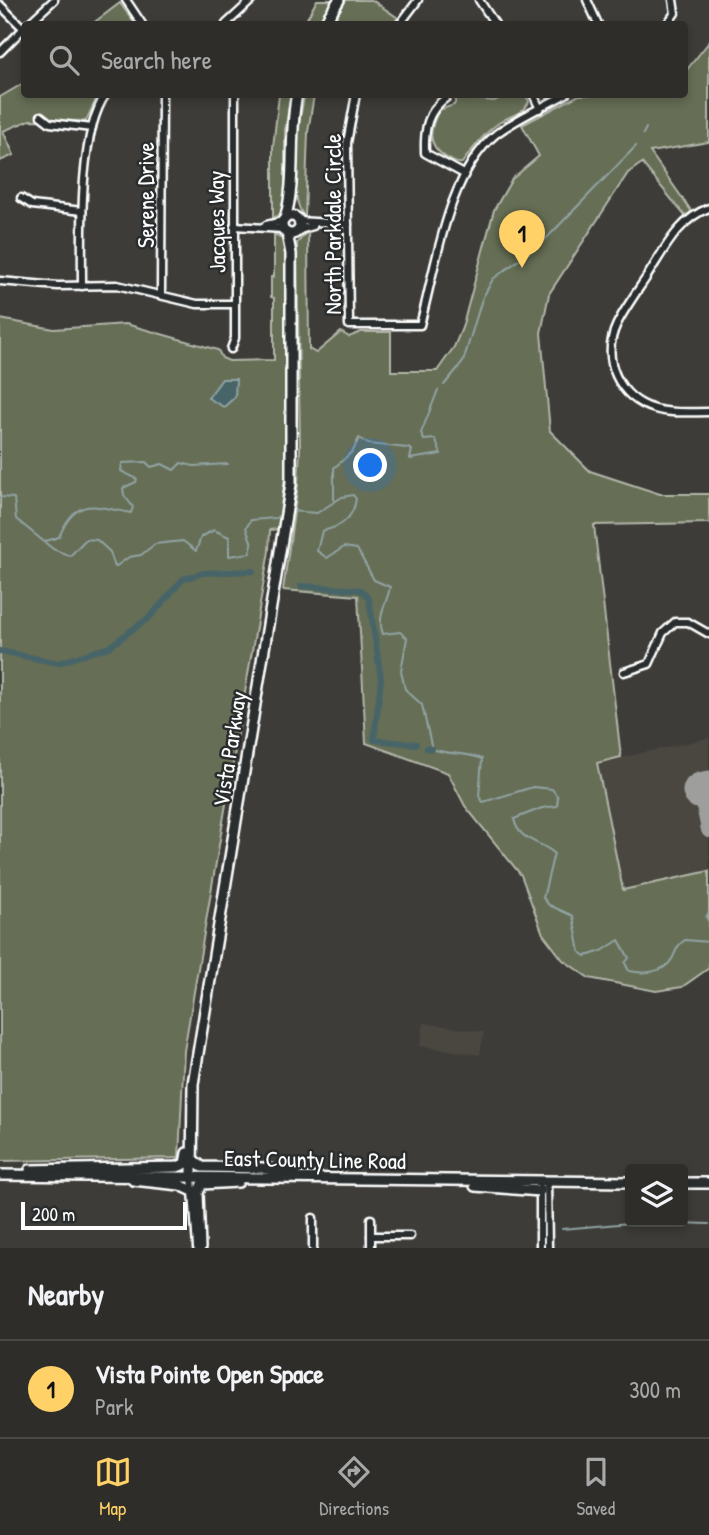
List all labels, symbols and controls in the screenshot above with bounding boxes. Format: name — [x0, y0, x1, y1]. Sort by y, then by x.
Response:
search box — [21, 21, 688, 98]
icon: search — [45, 41, 83, 79]
text: Search here — [101, 42, 212, 77]
street label: North Parkdale Circle — [317, 133, 348, 315]
street label: Serene Drive — [130, 142, 161, 248]
street label: Jacques Way — [200, 170, 232, 274]
pin: 1 — [499, 210, 545, 268]
your location — [353, 448, 387, 482]
street label: Vista Parkway — [205, 689, 254, 809]
street label: East County Line Road — [224, 1142, 406, 1176]
map controls — [625, 1164, 688, 1227]
button: layers — [625, 1164, 688, 1227]
scale bar — [21, 1199, 187, 1231]
text: 200 m — [32, 1201, 75, 1227]
text: Nearby — [28, 1274, 104, 1314]
text: Vista Pointe Open Space — [95, 1356, 324, 1391]
text: 1 — [47, 1374, 55, 1405]
text: 300 m — [629, 1374, 681, 1405]
text: Park — [95, 1391, 133, 1422]
tab: Map — [94, 1453, 132, 1521]
tab: Directions — [319, 1453, 389, 1521]
tab: Saved — [577, 1453, 615, 1521]

